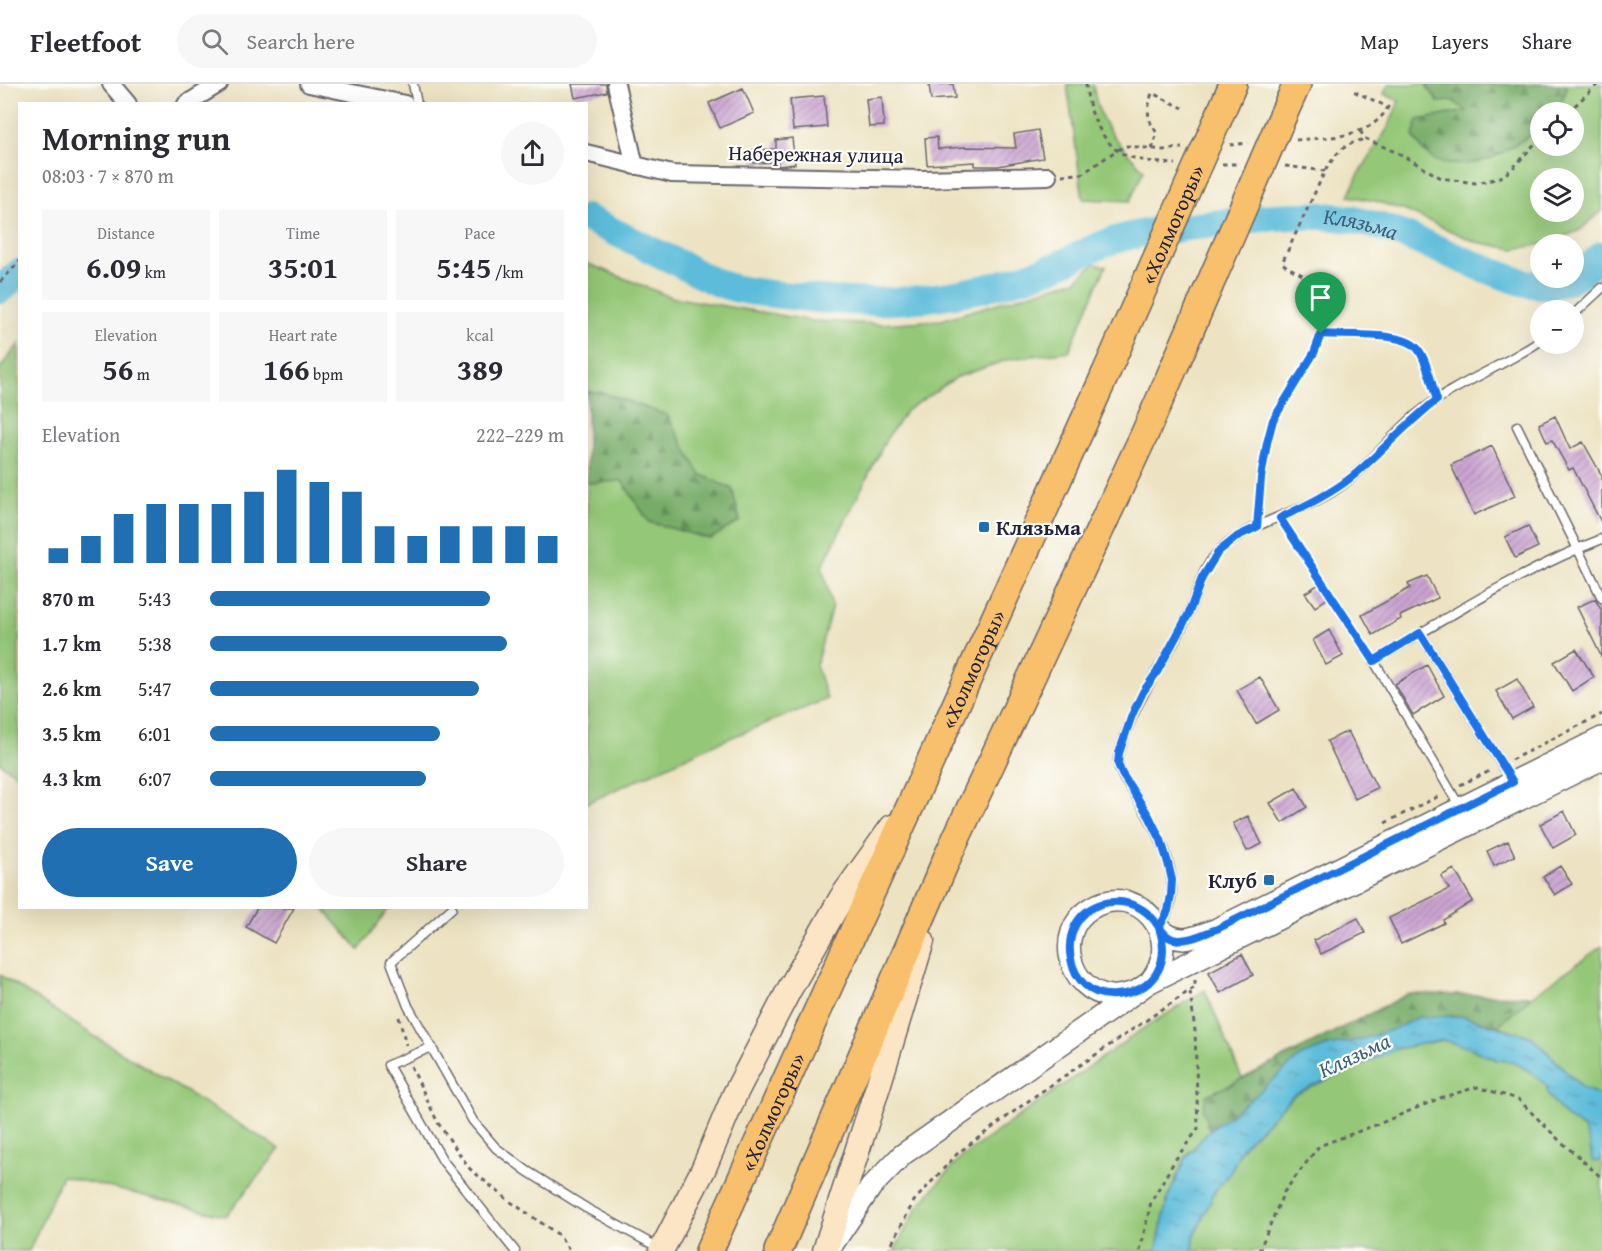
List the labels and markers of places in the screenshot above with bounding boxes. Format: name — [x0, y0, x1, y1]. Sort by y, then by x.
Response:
pin — [1295, 272, 1346, 334]
place label: Клязьма — [996, 512, 1081, 543]
marker: Клязьма — [977, 520, 991, 534]
place label: Клуб — [1208, 865, 1257, 896]
marker: Клуб — [1262, 873, 1276, 887]

